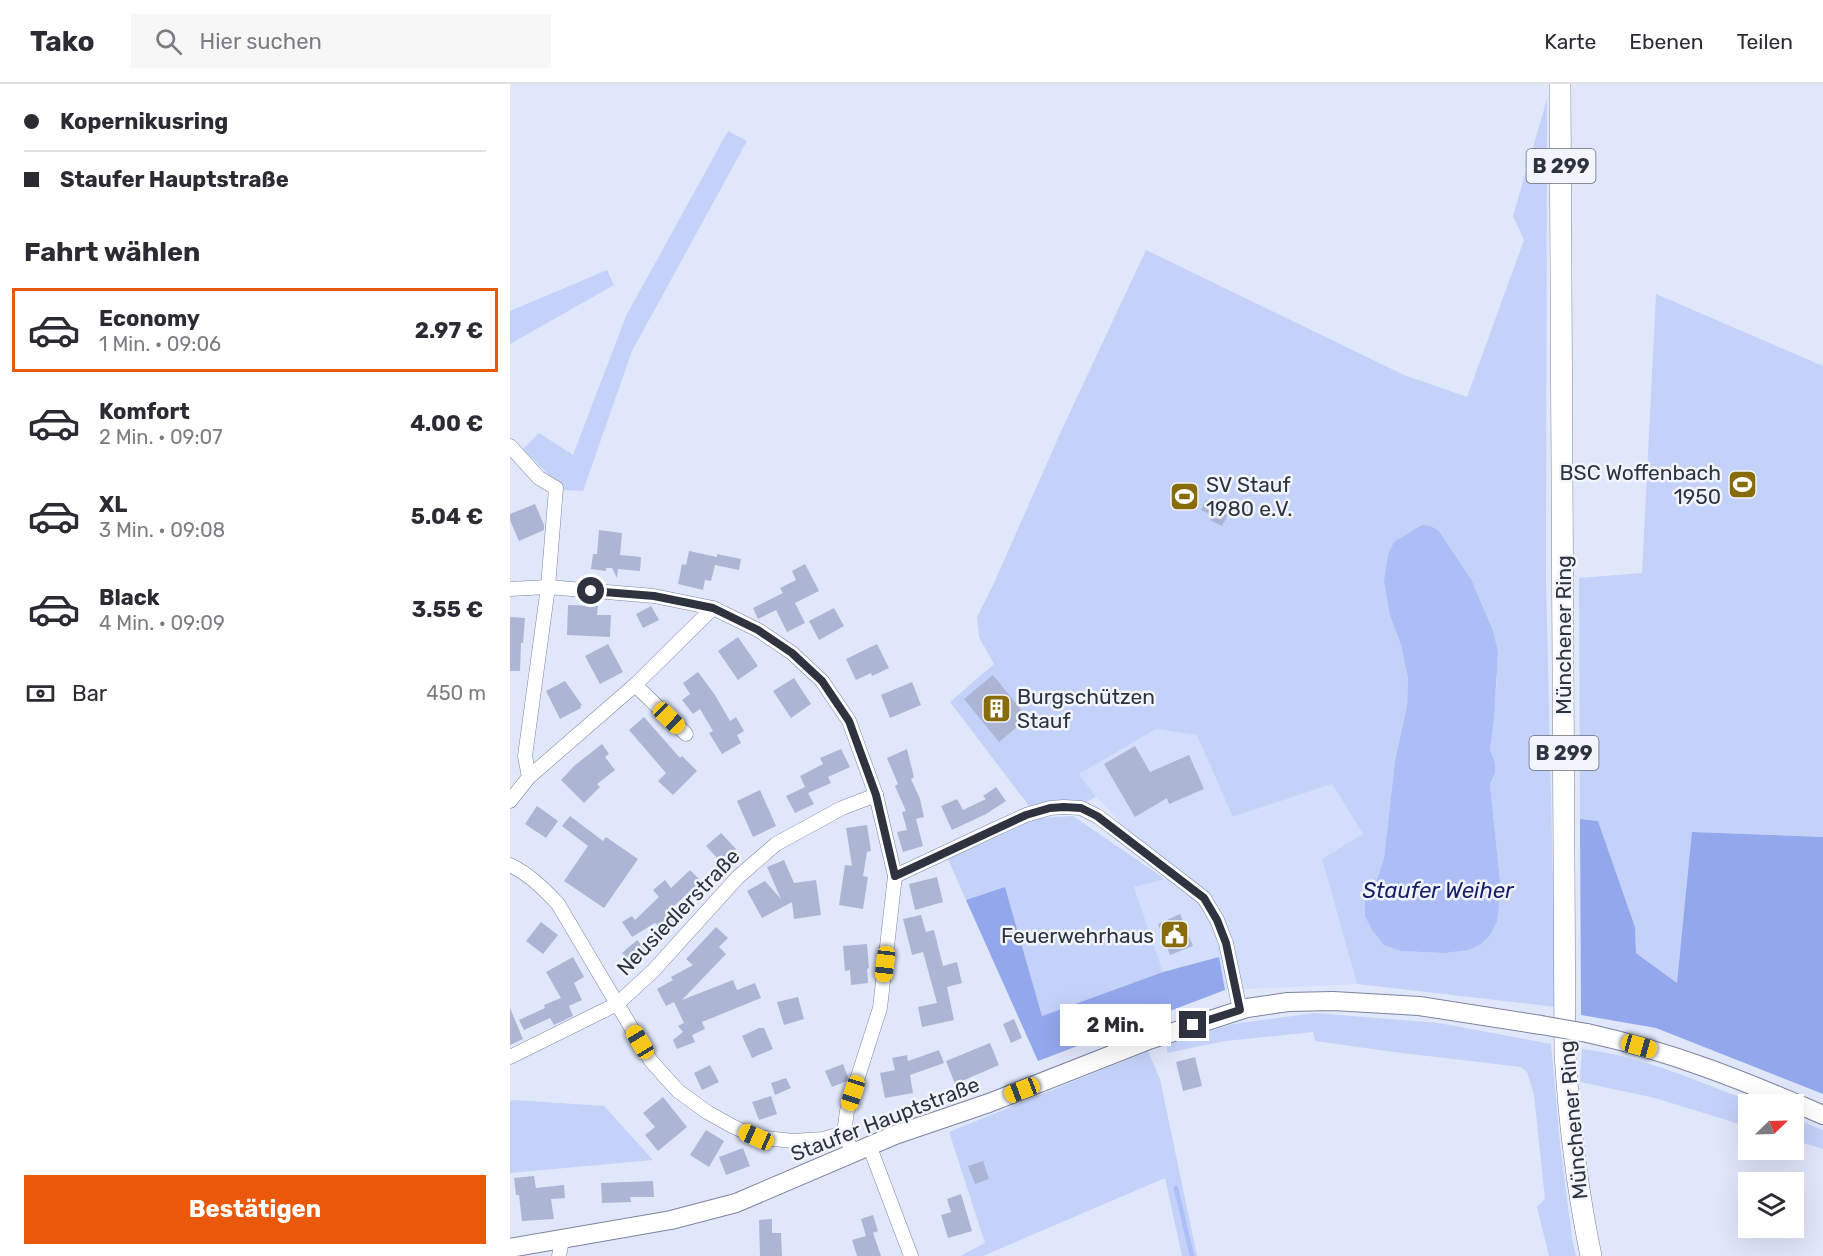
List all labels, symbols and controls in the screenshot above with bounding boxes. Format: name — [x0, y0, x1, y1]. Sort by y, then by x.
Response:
search box — [131, 14, 551, 68]
text: Tako — [30, 25, 95, 58]
icon: search — [152, 25, 185, 58]
text: Hier suchen — [200, 28, 322, 55]
text: Karte — [1544, 29, 1596, 54]
text: Ebenen — [1629, 29, 1703, 54]
text: Teilen — [1736, 29, 1793, 54]
text: Kopernikusring — [60, 108, 228, 135]
road number: B 299 — [1526, 149, 1596, 183]
text: Staufer Hauptstraße — [60, 166, 289, 193]
text: Fahrt wählen — [24, 236, 200, 268]
icon: car — [27, 303, 81, 357]
text: Economy — [99, 305, 200, 332]
text: 2.97 € — [415, 317, 483, 344]
text: 1 Min. · 09:06 — [99, 332, 221, 356]
icon: car — [27, 396, 81, 450]
text: Komfort — [99, 398, 190, 425]
text: 4.00 € — [410, 410, 483, 437]
text: 2 Min. · 09:07 — [99, 425, 223, 449]
place label: BSC Woffenbach 1950 — [1560, 460, 1721, 509]
sports icon: BSC Woffenbach 1950 — [1726, 468, 1758, 500]
place label: SV Stauf 1980 e.V. — [1206, 472, 1293, 521]
sports icon: SV Stauf 1980 e.V. — [1169, 480, 1201, 512]
icon: car — [27, 489, 81, 543]
text: XL — [99, 491, 127, 518]
text: 5.04 € — [411, 503, 483, 530]
text: 3 Min. · 09:08 — [99, 518, 225, 542]
street label: Münchener Ring — [1551, 555, 1576, 715]
route start — [577, 577, 604, 604]
icon: car — [27, 582, 81, 636]
text: Black — [99, 584, 160, 611]
text: 3.55 € — [412, 596, 483, 623]
text: 4 Min. · 09:09 — [99, 611, 225, 635]
icon: cash — [24, 677, 57, 710]
text: Bar — [72, 680, 107, 707]
text: 450 m — [426, 681, 486, 705]
place label: Burgschützen Stauf — [1017, 684, 1155, 733]
building icon: Burgschützen Stauf — [980, 692, 1012, 724]
car — [650, 699, 688, 737]
road number: B 299 — [1530, 736, 1598, 770]
street label: Neusiedlerstraße — [611, 843, 745, 981]
water label: Staufer Weiher — [1362, 877, 1515, 904]
public building icon: Feuerwehrhaus — [1159, 919, 1191, 951]
place label: Feuerwehrhaus — [1001, 923, 1154, 948]
car — [874, 945, 896, 983]
callout: 2 Min. — [1061, 1004, 1172, 1046]
route end — [1179, 1011, 1206, 1038]
text: 2 Min. — [1086, 1013, 1145, 1037]
car — [623, 1022, 657, 1062]
car — [1619, 1032, 1659, 1060]
street label: Münchener Ring — [1554, 1040, 1592, 1200]
street label: Staufer Hauptstraße — [787, 1071, 983, 1167]
car — [839, 1073, 867, 1113]
car — [1002, 1075, 1042, 1105]
north arrow — [1738, 1094, 1804, 1160]
map controls — [1738, 1094, 1804, 1238]
car — [736, 1121, 776, 1153]
button: layers — [1738, 1172, 1804, 1238]
button: Bestätigen — [24, 1175, 486, 1244]

